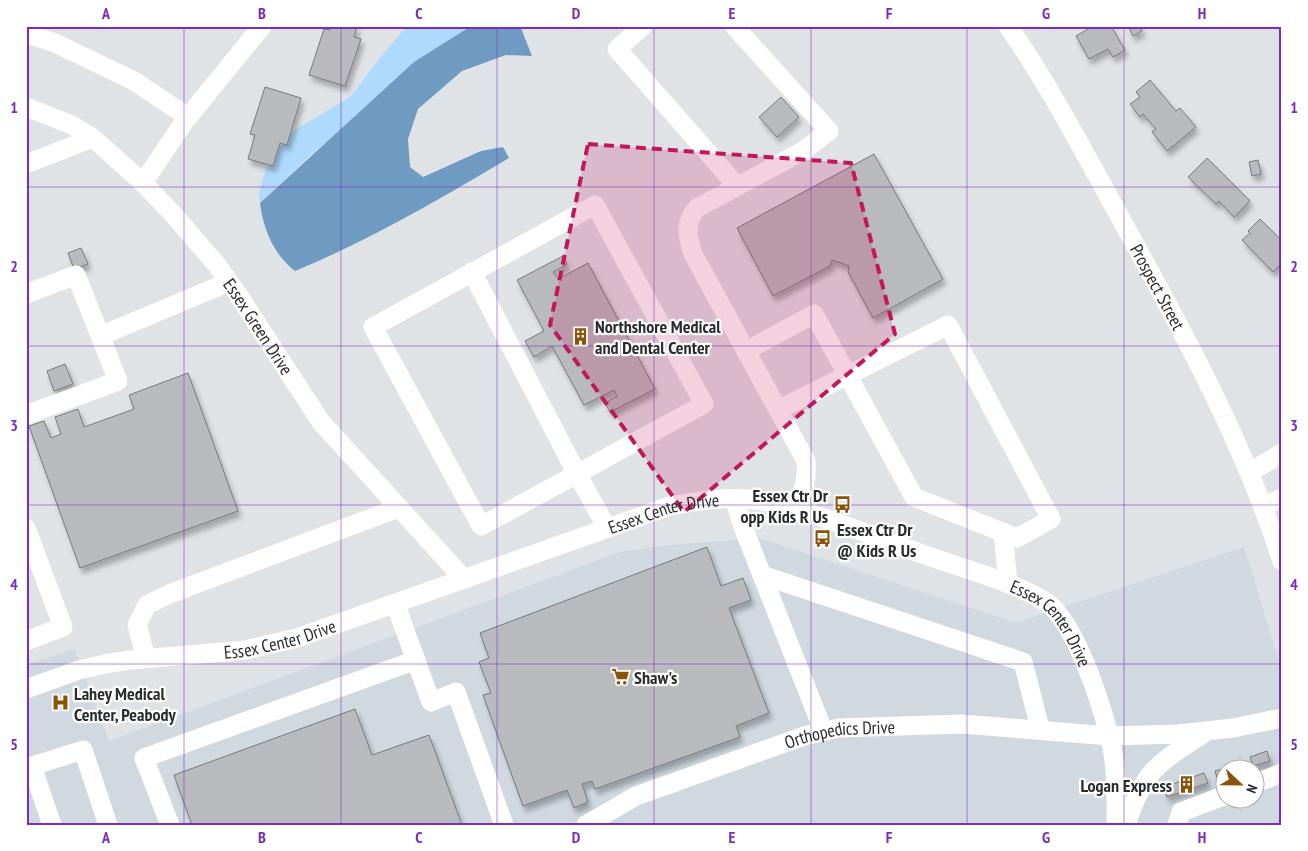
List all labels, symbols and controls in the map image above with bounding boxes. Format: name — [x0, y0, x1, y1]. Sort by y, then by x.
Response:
text: A — [101, 3, 111, 23]
text: B — [258, 3, 266, 23]
text: C — [415, 3, 423, 23]
text: D — [572, 3, 581, 23]
text: E — [729, 3, 736, 23]
text: F — [886, 3, 893, 23]
text: G — [1042, 3, 1050, 23]
text: H — [1198, 3, 1206, 23]
text: 1 — [10, 97, 18, 117]
text: 1 — [1290, 97, 1298, 117]
street label: Prospect Street — [1125, 240, 1190, 334]
text: 2 — [10, 256, 18, 276]
text: 2 — [1290, 256, 1298, 276]
street label: Essex Green Drive — [219, 274, 299, 379]
place label: Northshore Medical and Dental Center — [595, 315, 721, 359]
building icon: Northshore Medical and Dental Center — [571, 326, 591, 346]
text: 3 — [10, 415, 18, 435]
text: 3 — [1290, 415, 1298, 435]
place label: Essex Ctr Dr opp Kids R Us — [741, 484, 829, 528]
street label: Essex Center Drive — [605, 488, 720, 539]
bus stop icon: Essex Ctr Dr opp Kids R Us — [832, 495, 852, 515]
place label: Essex Ctr Dr @ Kids R Us — [837, 518, 916, 562]
bus stop icon: Essex Ctr Dr @ Kids R Us — [813, 529, 833, 549]
text: 4 — [10, 574, 18, 594]
street label: Essex Center Drive — [1007, 574, 1097, 670]
text: 4 — [1290, 574, 1298, 594]
street label: Essex Center Drive — [223, 614, 339, 663]
place label: Shaw's — [634, 666, 677, 689]
supermarket icon: Shaw's — [610, 667, 630, 687]
place label: Lahey Medical Center, Peabody — [74, 682, 176, 726]
hospital icon: Lahey Medical Center, Peabody — [50, 693, 70, 713]
street label: Orthopedics Drive — [781, 715, 895, 754]
text: 5 — [10, 734, 18, 754]
text: 5 — [1290, 734, 1298, 754]
north arrow — [1216, 758, 1266, 808]
place label: Logan Express — [1080, 774, 1172, 797]
building icon: Logan Express — [1176, 775, 1196, 795]
text: N — [1242, 782, 1262, 796]
text: A — [101, 827, 111, 847]
text: B — [258, 827, 266, 847]
text: C — [415, 827, 423, 847]
text: D — [572, 827, 581, 847]
text: E — [729, 827, 736, 847]
text: F — [886, 827, 893, 847]
text: G — [1042, 827, 1050, 847]
text: H — [1198, 827, 1206, 847]

